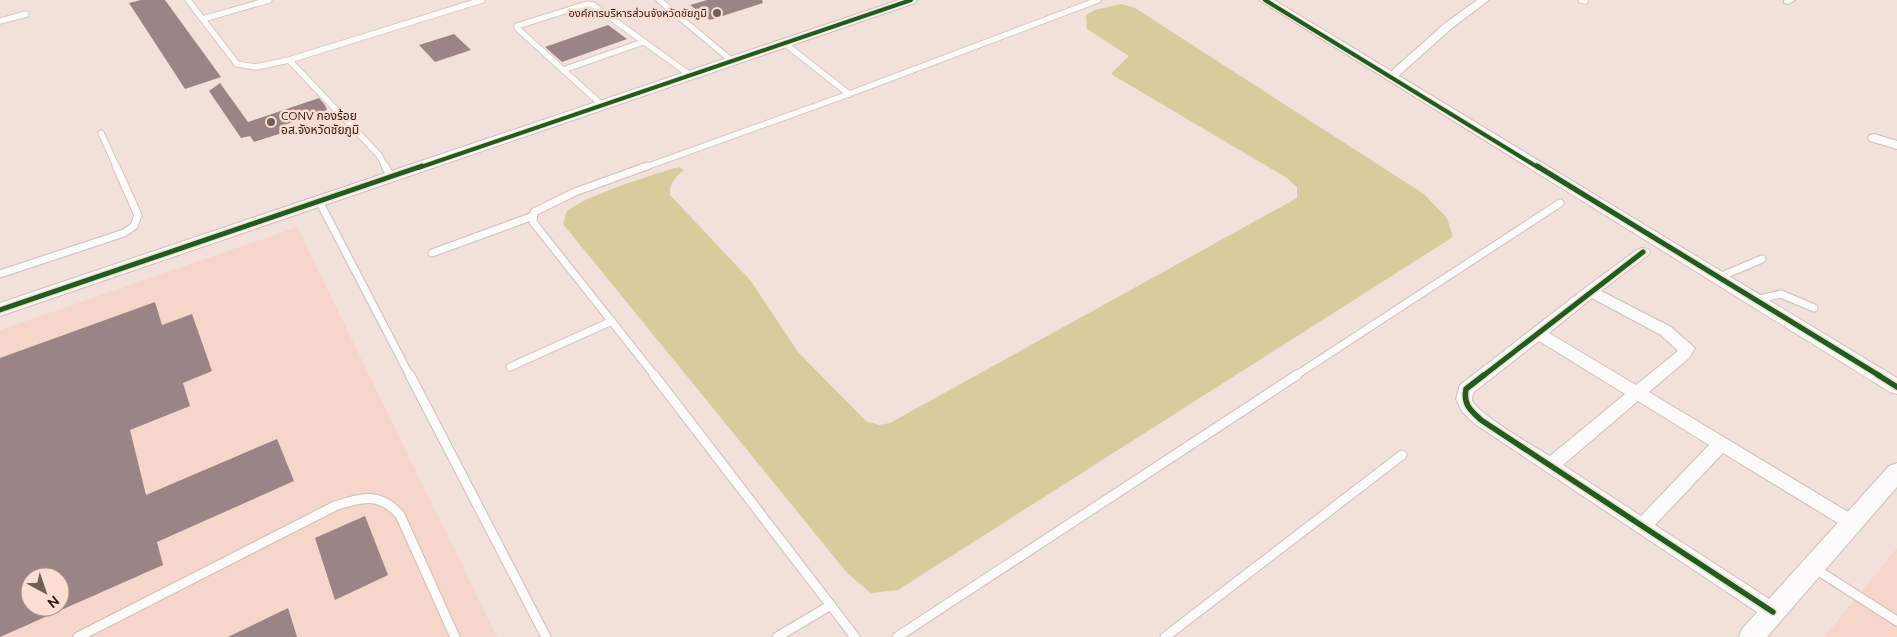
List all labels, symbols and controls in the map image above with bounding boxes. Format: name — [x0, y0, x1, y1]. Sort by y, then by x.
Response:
place label: องค์การบริหารส่วนจังหวัดชัยภูมิ — [568, 7, 707, 20]
marker: องค์การบริหารส่วนจังหวัดชัยภูมิ — [711, 7, 723, 19]
place label: CONV กองร้อย อส.จังหวัดชัยภูมิ — [281, 109, 359, 137]
marker: CONV กองร้อย อส.จังหวัดชัยภูมิ — [265, 116, 277, 128]
north arrow — [20, 567, 70, 617]
text: N — [44, 592, 63, 611]

